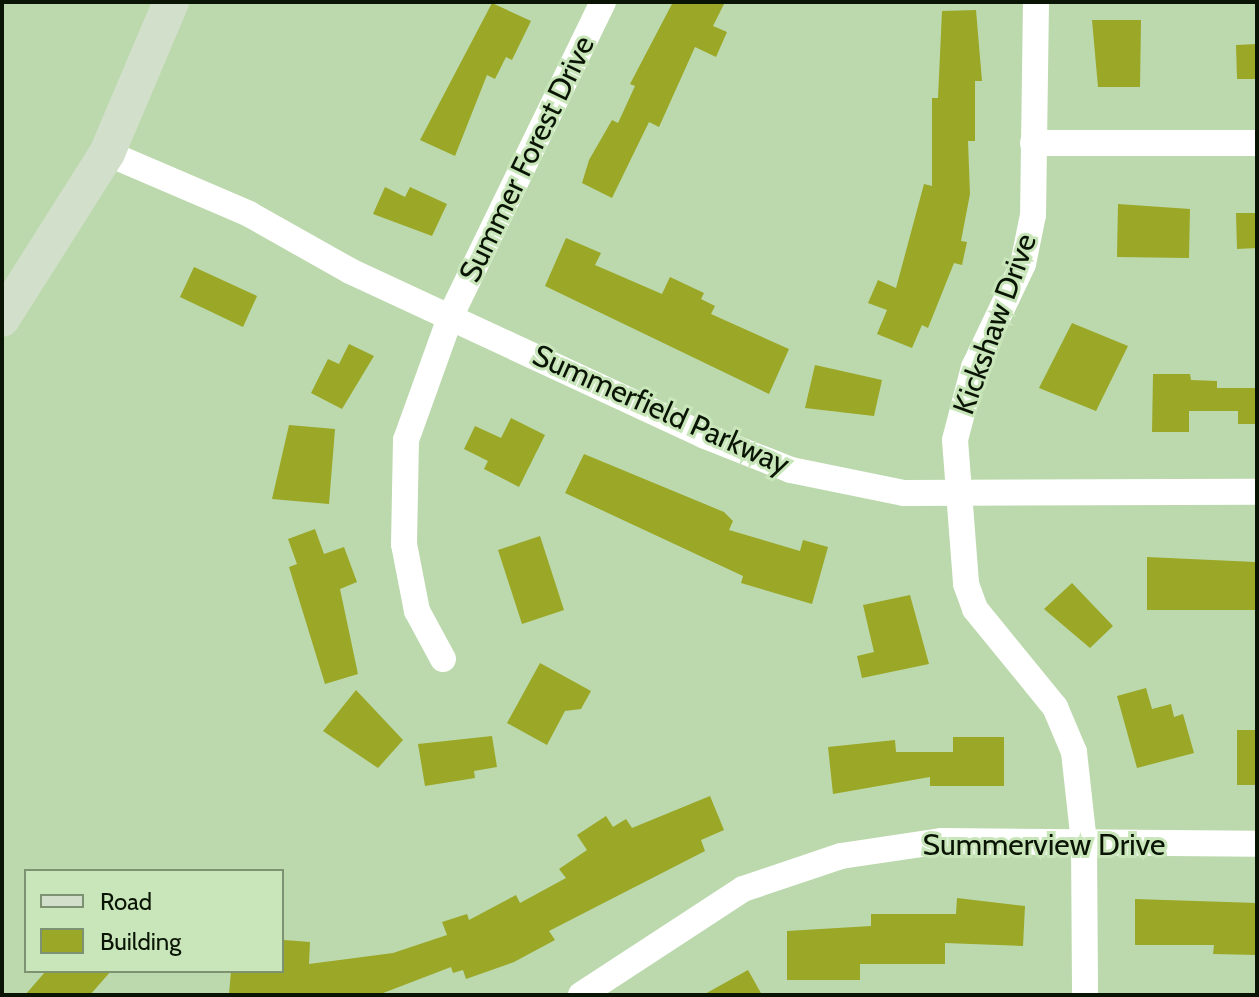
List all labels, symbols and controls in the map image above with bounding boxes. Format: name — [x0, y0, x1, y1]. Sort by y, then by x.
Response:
street label: Summer Forest Drive — [452, 30, 602, 288]
street label: Kickshaw Drive — [946, 229, 1044, 419]
street label: Summerfield Parkway — [527, 337, 795, 483]
street label: Summerview Drive — [923, 827, 1165, 863]
legend — [24, 869, 284, 973]
text: Road — [100, 887, 152, 916]
text: Building — [100, 927, 181, 956]

